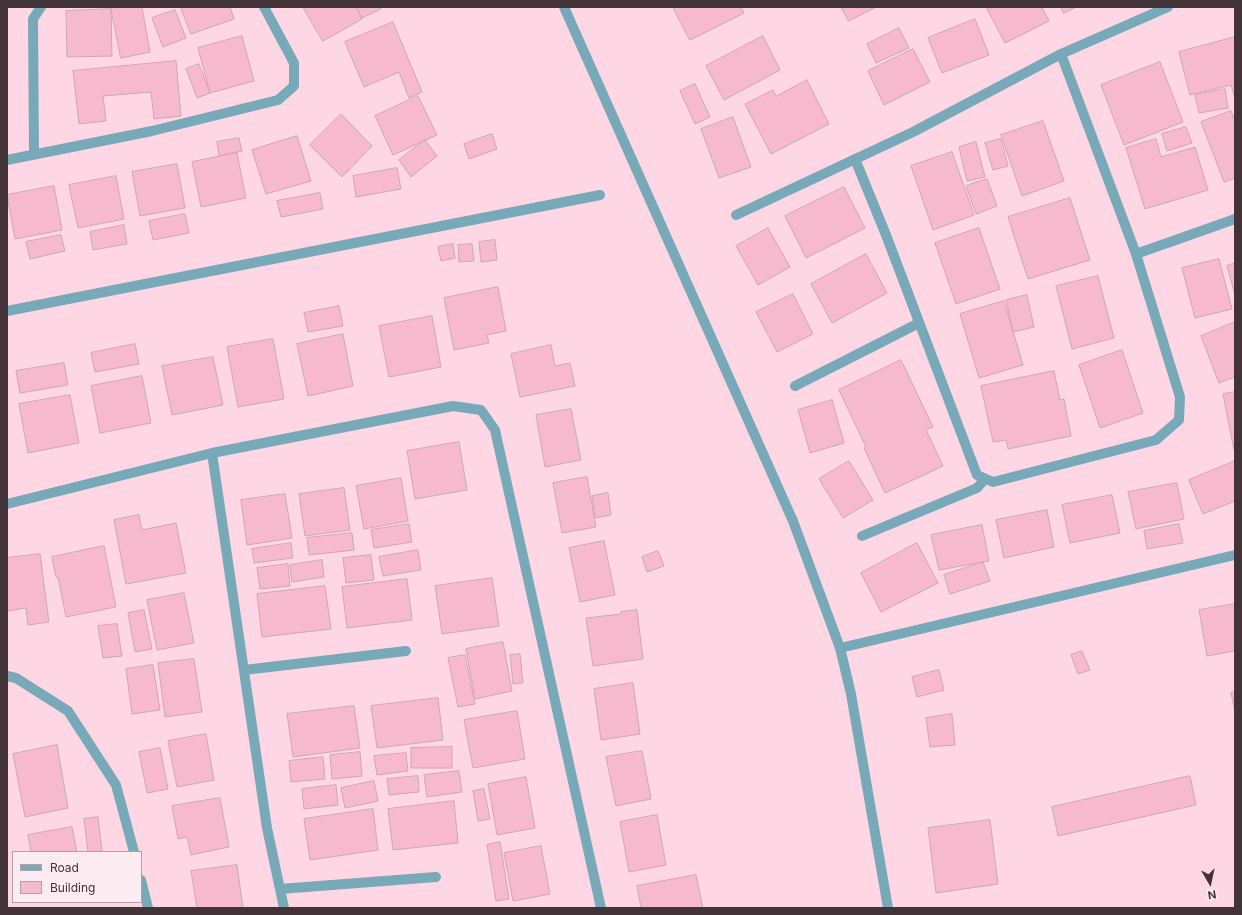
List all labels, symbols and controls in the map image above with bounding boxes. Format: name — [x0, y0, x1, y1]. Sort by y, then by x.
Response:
legend — [12, 851, 142, 903]
text: Road — [50, 860, 79, 875]
north arrow — [1190, 863, 1230, 903]
text: Building — [50, 880, 95, 895]
text: N — [1207, 887, 1217, 902]

